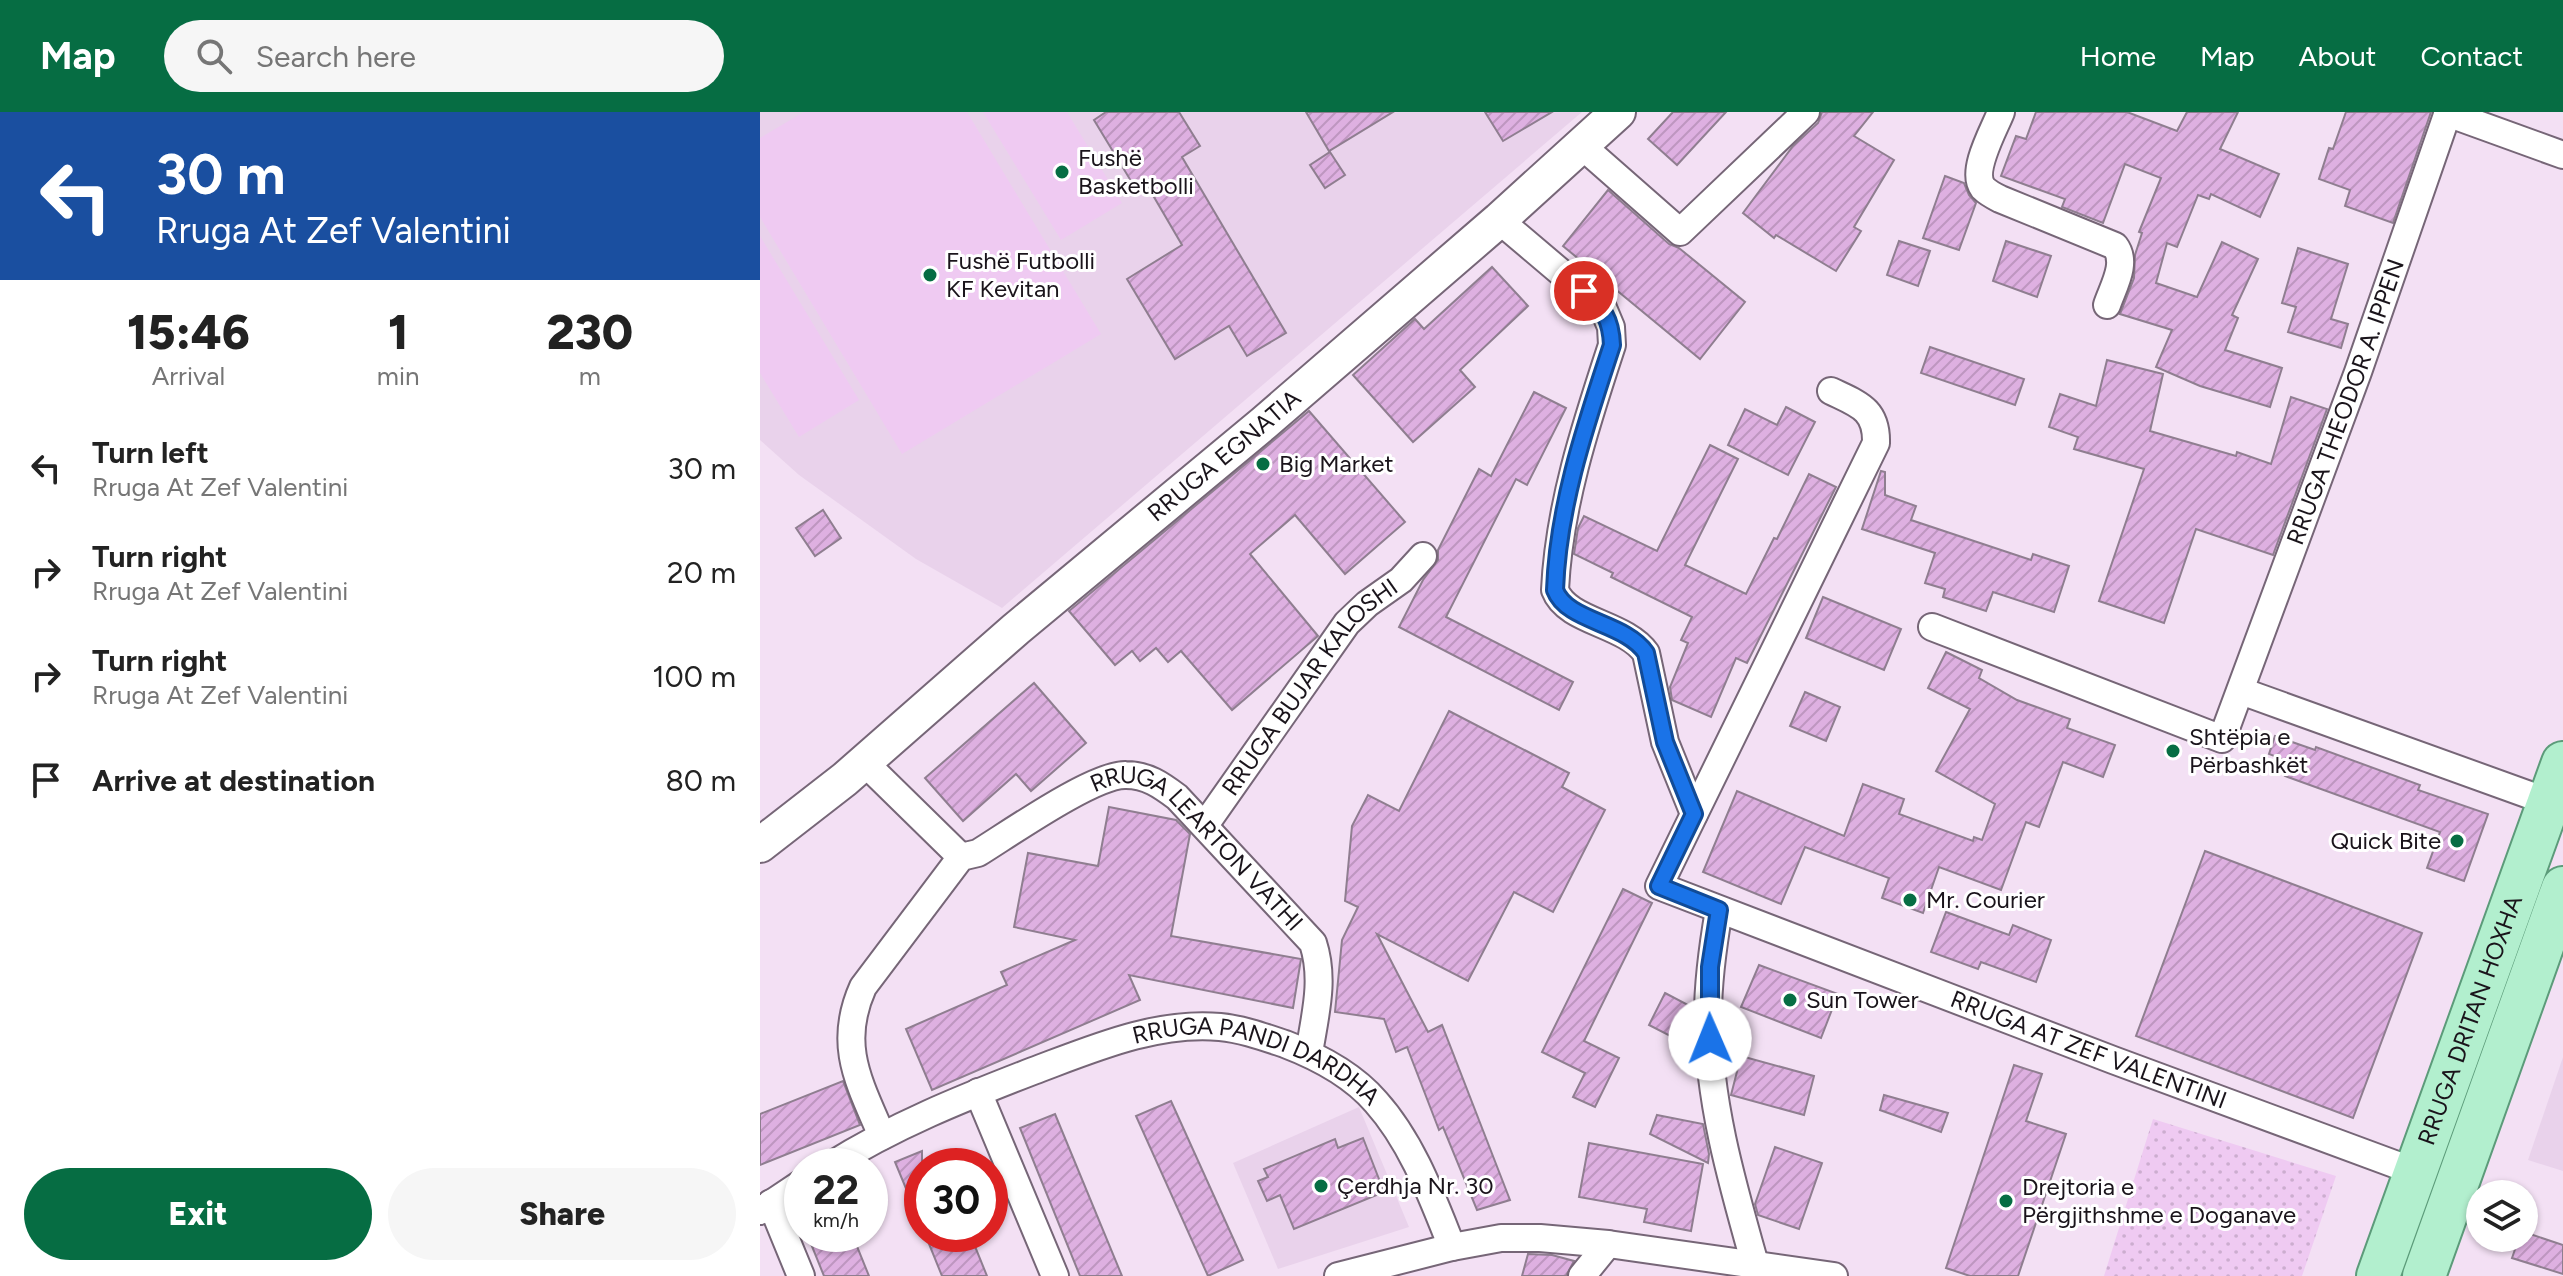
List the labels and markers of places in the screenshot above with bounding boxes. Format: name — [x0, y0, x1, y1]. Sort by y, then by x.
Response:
place label: Fushë Basketbolli — [1078, 143, 1194, 200]
marker: Fushë Basketbolli — [1053, 163, 1071, 181]
place label: Fushë Futbolli KF Kevitan — [946, 246, 1095, 303]
pin — [1550, 257, 1618, 325]
marker: Fushë Futbolli KF Kevitan — [921, 266, 939, 284]
place label: Big Market — [1279, 449, 1393, 478]
marker: Big Market — [1254, 455, 1272, 473]
place label: Shtëpia e Përbashkët — [2189, 722, 2308, 779]
marker: Shtëpia e Përbashkët — [2164, 742, 2182, 760]
place label: Quick Bite — [2330, 826, 2441, 855]
marker: Quick Bite — [2448, 832, 2466, 850]
place label: Mr. Courier — [1926, 885, 2045, 914]
marker: Mr. Courier — [1901, 891, 1919, 909]
place label: Sun Tower — [1806, 985, 1919, 1014]
marker: Sun Tower — [1781, 991, 1799, 1009]
place label: Çerdhja Nr. 30 — [1337, 1171, 1494, 1200]
place label: Drejtoria e Përgjithshme e Doganave — [2022, 1172, 2296, 1229]
marker: Çerdhja Nr. 30 — [1312, 1177, 1330, 1195]
marker: Drejtoria e Përgjithshme e Doganave — [1997, 1192, 2015, 1210]

